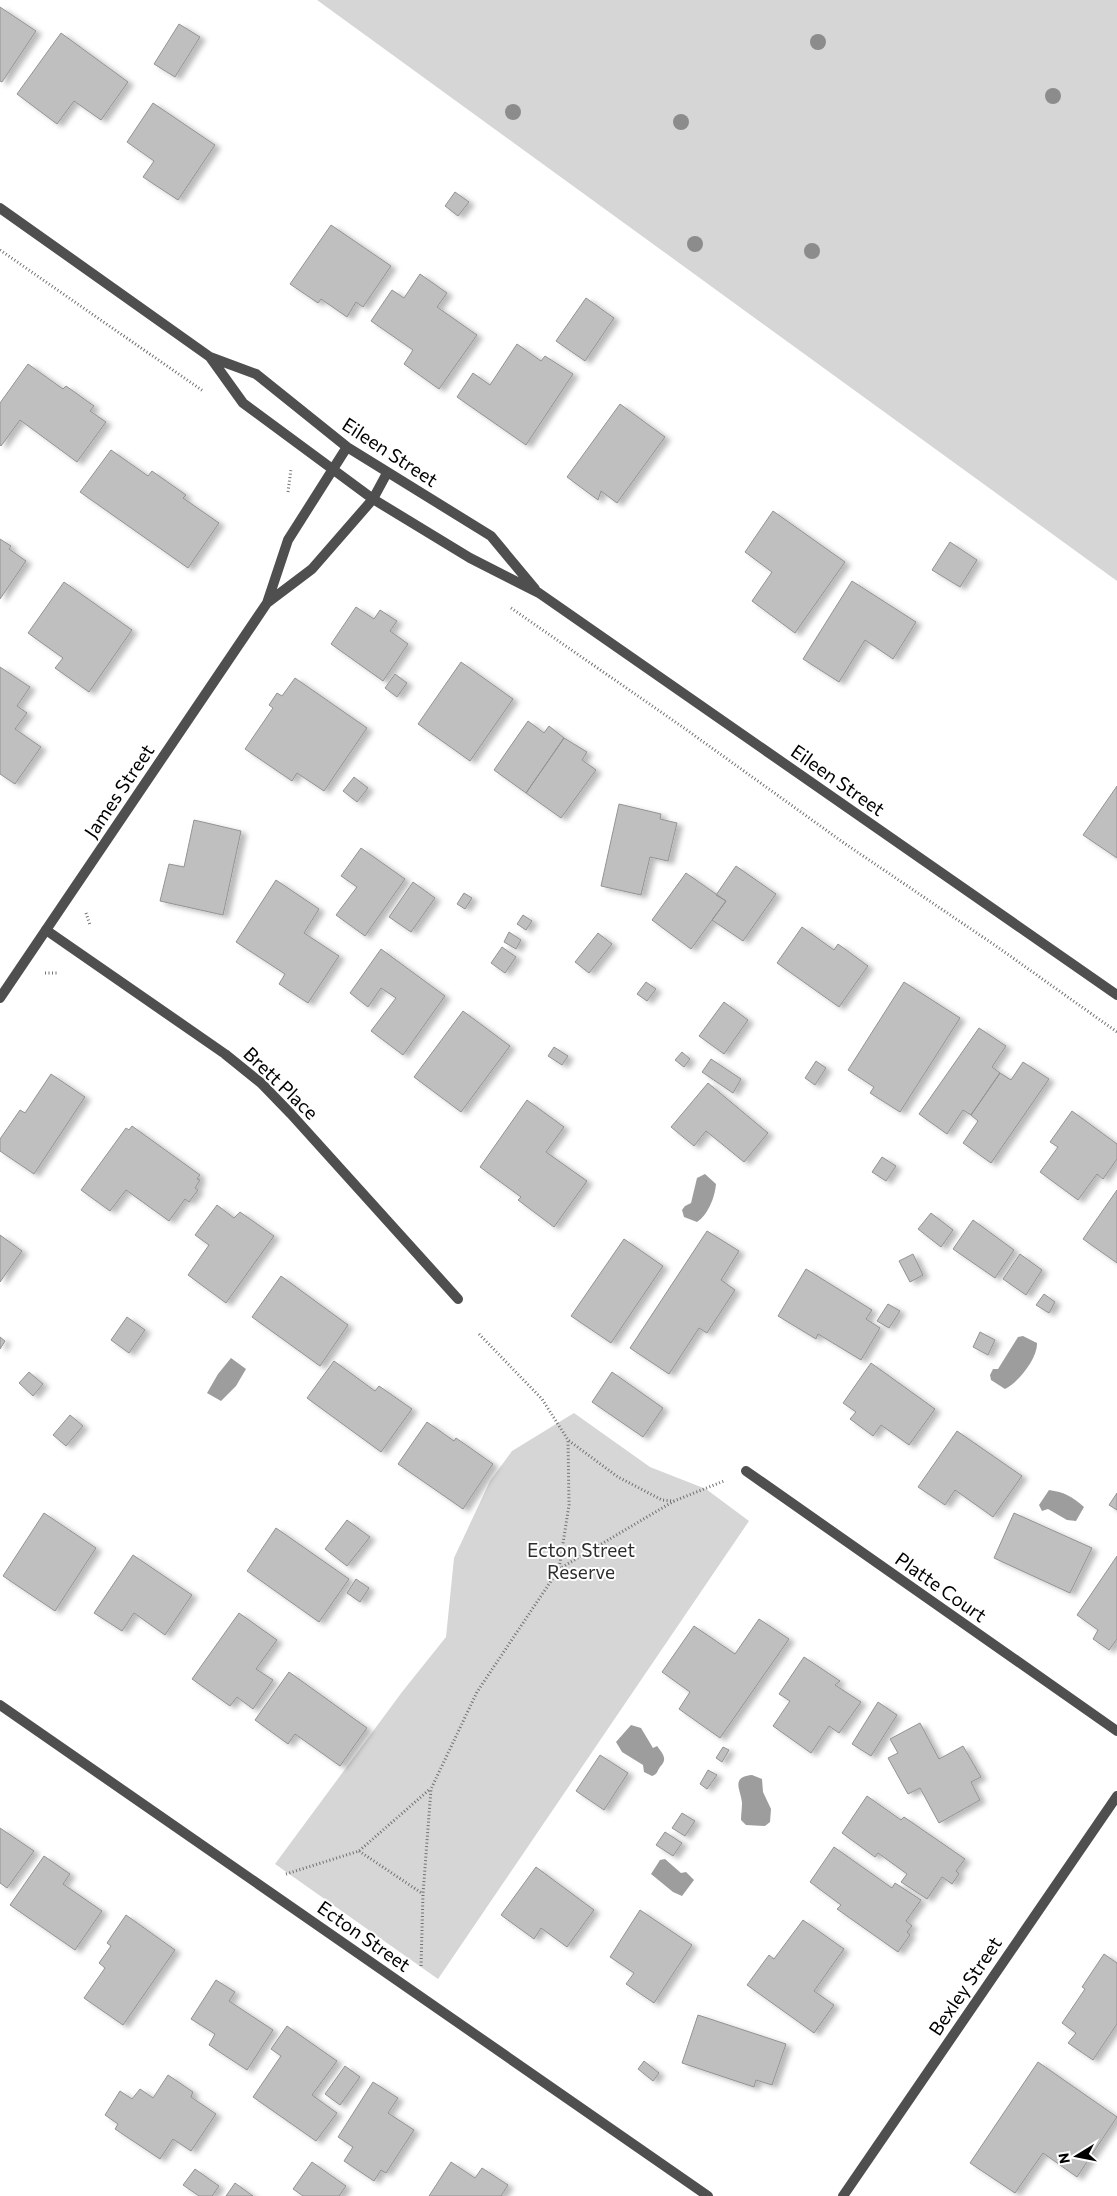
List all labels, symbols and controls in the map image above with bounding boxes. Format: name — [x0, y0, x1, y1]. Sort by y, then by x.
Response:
street label: Eileen Street — [338, 412, 443, 491]
street label: James Street — [79, 739, 158, 842]
street label: Eileen Street — [787, 739, 890, 820]
street label: Brett Place — [239, 1041, 323, 1124]
park label: Ecton Street Reserve — [527, 1538, 635, 1583]
street label: Platte Court — [891, 1547, 992, 1627]
street label: Ecton Street — [313, 1895, 415, 1976]
street label: Bexley Street — [923, 1932, 1006, 2039]
north arrow — [1052, 2131, 1102, 2181]
text: N — [1054, 2152, 1073, 2165]

